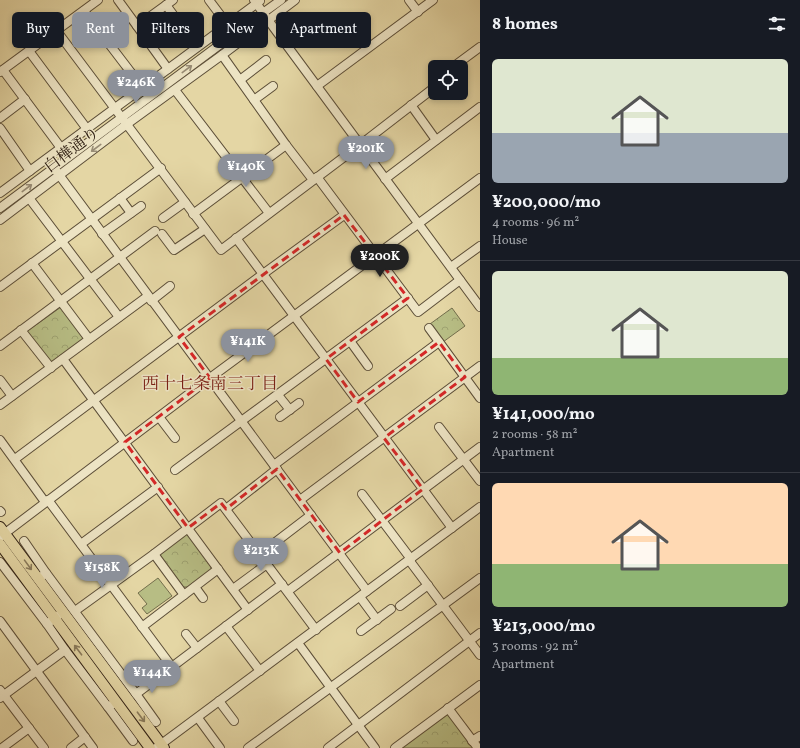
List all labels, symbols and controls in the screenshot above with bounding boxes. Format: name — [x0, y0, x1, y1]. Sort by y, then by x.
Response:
chip: Buy — [12, 12, 64, 48]
chip: Rent — [72, 12, 129, 48]
chip: Filters — [137, 12, 204, 48]
chip: New — [212, 12, 268, 48]
chip: Apartment — [276, 12, 371, 48]
text: 8 homes — [492, 13, 558, 36]
icon: filters — [766, 13, 788, 35]
map controls — [428, 60, 468, 100]
button: locate — [428, 60, 468, 100]
one-way arrow — [181, 65, 192, 73]
pin: ¥246K — [108, 70, 164, 104]
text: ¥246K — [116, 74, 156, 92]
icon: home — [604, 85, 676, 157]
street label: 白樺通り — [40, 123, 104, 179]
pin: ¥201K — [338, 136, 394, 170]
text: ¥201K — [347, 140, 385, 158]
one-way arrow — [91, 144, 102, 152]
pin: ¥140K — [218, 154, 274, 188]
text: ¥140K — [227, 158, 265, 176]
one-way arrow — [21, 184, 32, 193]
text: ¥200,000/mo — [492, 191, 601, 214]
text: 4 rooms · 96 m² — [492, 214, 579, 232]
text: House — [492, 232, 528, 250]
pin: ¥200K — [352, 244, 408, 278]
text: ¥200K — [360, 248, 400, 266]
icon: home — [604, 297, 676, 369]
pin: ¥141K — [220, 329, 276, 363]
text: ¥141K — [230, 333, 266, 351]
district label: 西十七条南三丁目 — [142, 373, 278, 396]
text: ¥141,000/mo — [492, 403, 595, 426]
text: 2 rooms · 58 m² — [492, 426, 577, 444]
text: Apartment — [492, 444, 555, 462]
icon: home — [604, 509, 676, 581]
pin: ¥213K — [233, 538, 289, 572]
text: ¥213K — [243, 542, 279, 560]
pin: ¥158K — [74, 555, 130, 589]
one-way arrow — [24, 559, 32, 570]
text: ¥158K — [84, 559, 120, 577]
text: ¥213,000/mo — [492, 615, 595, 638]
text: 3 rooms · 92 m² — [492, 638, 578, 656]
one-way arrow — [73, 645, 82, 656]
text: Apartment — [492, 656, 555, 674]
pin: ¥144K — [124, 660, 180, 694]
text: ¥144K — [133, 664, 171, 682]
one-way arrow — [137, 712, 145, 723]

